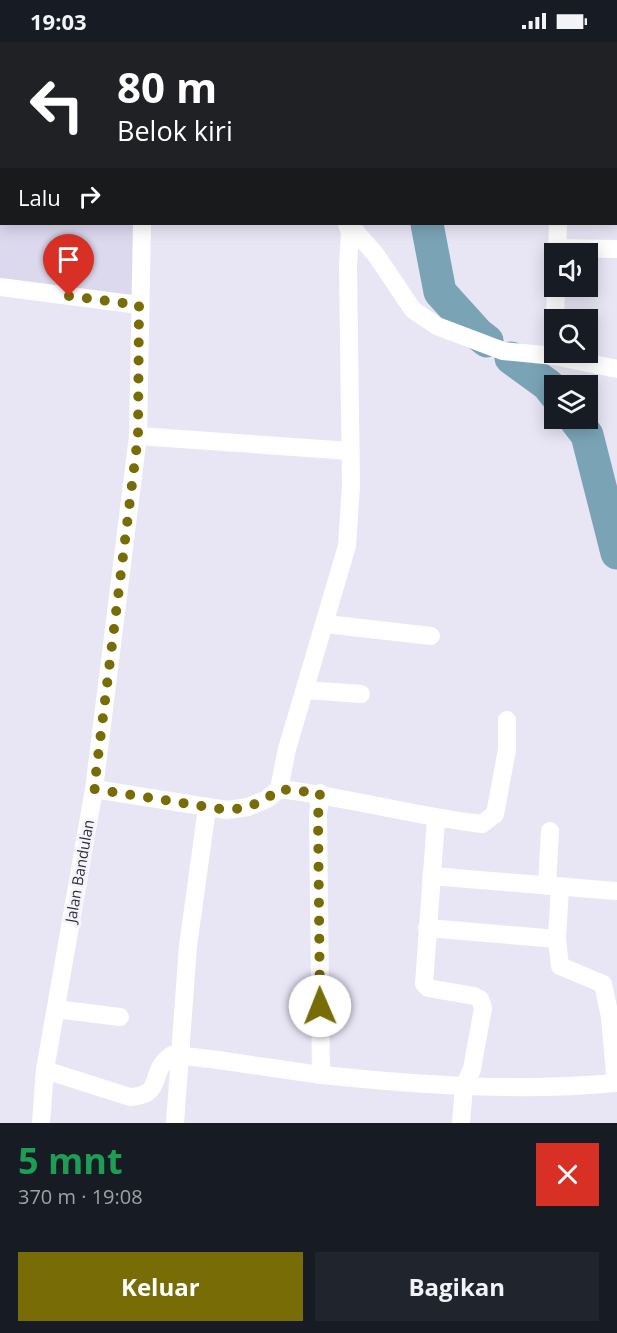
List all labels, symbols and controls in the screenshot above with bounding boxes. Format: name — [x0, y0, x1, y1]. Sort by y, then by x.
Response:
text: 19:03 — [30, 6, 87, 36]
text: 80 m — [117, 58, 217, 115]
icon: left — [18, 66, 96, 144]
text: Belok kiri — [117, 112, 233, 149]
icon: right — [73, 180, 106, 213]
text: Lalu — [18, 182, 61, 212]
pin — [43, 234, 94, 296]
icon: arrive — [52, 243, 85, 276]
map controls — [544, 243, 598, 429]
button: sound — [544, 243, 598, 297]
button: search — [544, 309, 598, 363]
button: layers — [544, 375, 598, 429]
street label: Jalan Bandulan — [60, 818, 98, 926]
position arrow — [288, 974, 352, 1038]
text: 5 mnt — [18, 1136, 123, 1185]
button: close — [536, 1143, 599, 1206]
text: 370 m · 19:08 — [18, 1183, 143, 1210]
button: Keluar — [18, 1252, 303, 1321]
button: Bagikan — [315, 1252, 599, 1321]

